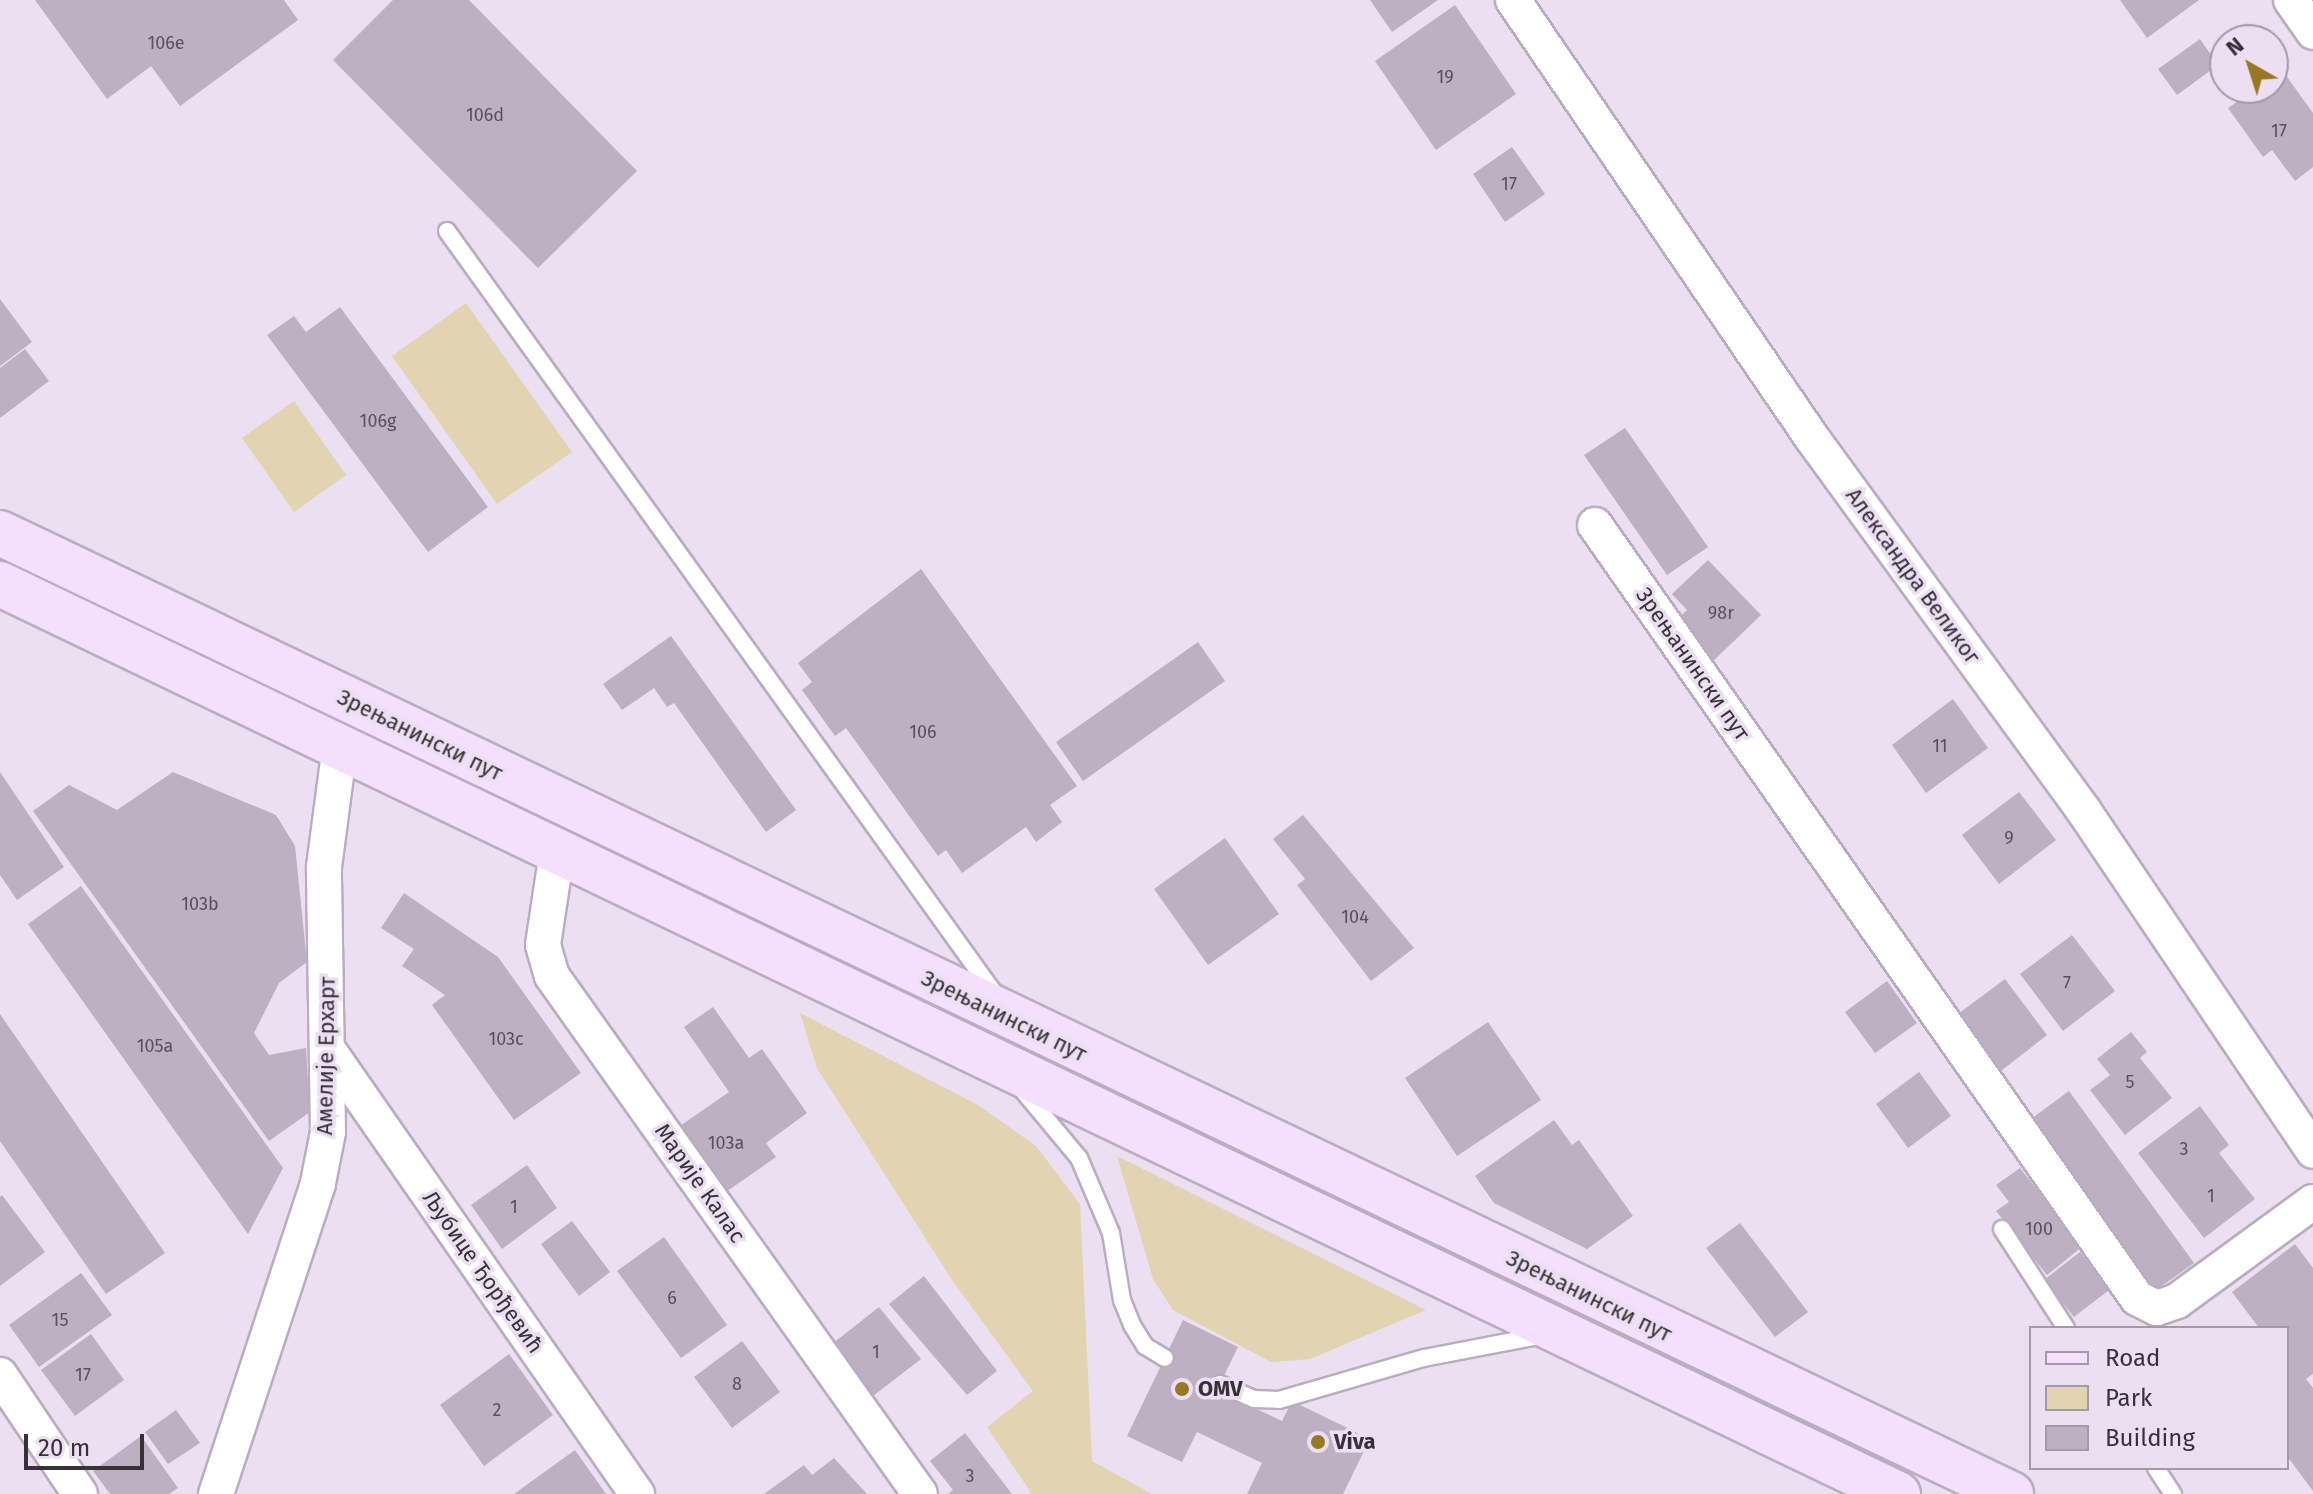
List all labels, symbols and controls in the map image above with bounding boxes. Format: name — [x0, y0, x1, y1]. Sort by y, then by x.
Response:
north arrow — [2209, 24, 2289, 104]
text: N — [2221, 31, 2249, 62]
house number: 106e — [147, 32, 185, 54]
house number: 19 — [1436, 66, 1454, 88]
house number: 106d — [466, 104, 504, 126]
house number: 17 — [2271, 120, 2287, 142]
house number: 17 — [1501, 173, 1517, 195]
house number: 106g — [360, 410, 396, 432]
street label: Александра Великог — [1840, 483, 1986, 669]
street label: Зрењанински пут — [1630, 583, 1756, 745]
house number: 98r — [1708, 602, 1734, 624]
street label: Зрењанински пут — [333, 684, 507, 786]
house number: 106 — [909, 721, 937, 743]
house number: 11 — [1932, 735, 1948, 757]
house number: 9 — [2004, 827, 2014, 849]
house number: 103b — [181, 893, 219, 915]
house number: 104 — [1341, 906, 1369, 928]
street label: Зрењанински пут — [917, 965, 1091, 1067]
house number: 7 — [2063, 972, 2071, 994]
street label: Амелије Ерхарт — [311, 977, 341, 1135]
house number: 103c — [488, 1028, 524, 1050]
house number: 105a — [137, 1035, 173, 1057]
house number: 5 — [2125, 1071, 2135, 1093]
street label: Марије Калас — [649, 1118, 751, 1248]
house number: 103a — [708, 1132, 744, 1154]
house number: 3 — [2180, 1138, 2188, 1160]
house number: 1 — [2207, 1185, 2215, 1207]
street label: Љубице Ђорђевић — [417, 1186, 549, 1358]
house number: 1 — [510, 1196, 518, 1218]
house number: 100 — [2025, 1218, 2053, 1240]
street label: Зрењанински пут — [1502, 1245, 1676, 1347]
house number: 6 — [667, 1287, 677, 1309]
house number: 15 — [52, 1309, 68, 1331]
legend — [2029, 1326, 2289, 1470]
house number: 1 — [872, 1341, 880, 1363]
text: Road — [2105, 1344, 2160, 1372]
house number: 17 — [75, 1364, 91, 1386]
house number: 8 — [732, 1373, 742, 1395]
place label: OMV — [1198, 1376, 1243, 1402]
marker: OMV — [1173, 1380, 1191, 1398]
text: Park — [2105, 1384, 2152, 1412]
house number: 2 — [493, 1399, 501, 1421]
scale bar — [28, 1418, 148, 1468]
text: Building — [2105, 1424, 2195, 1452]
place label: Viva — [1334, 1429, 1376, 1455]
marker: Viva — [1309, 1433, 1327, 1451]
text: 20 m — [38, 1434, 90, 1462]
house number: 3 — [966, 1465, 974, 1487]

